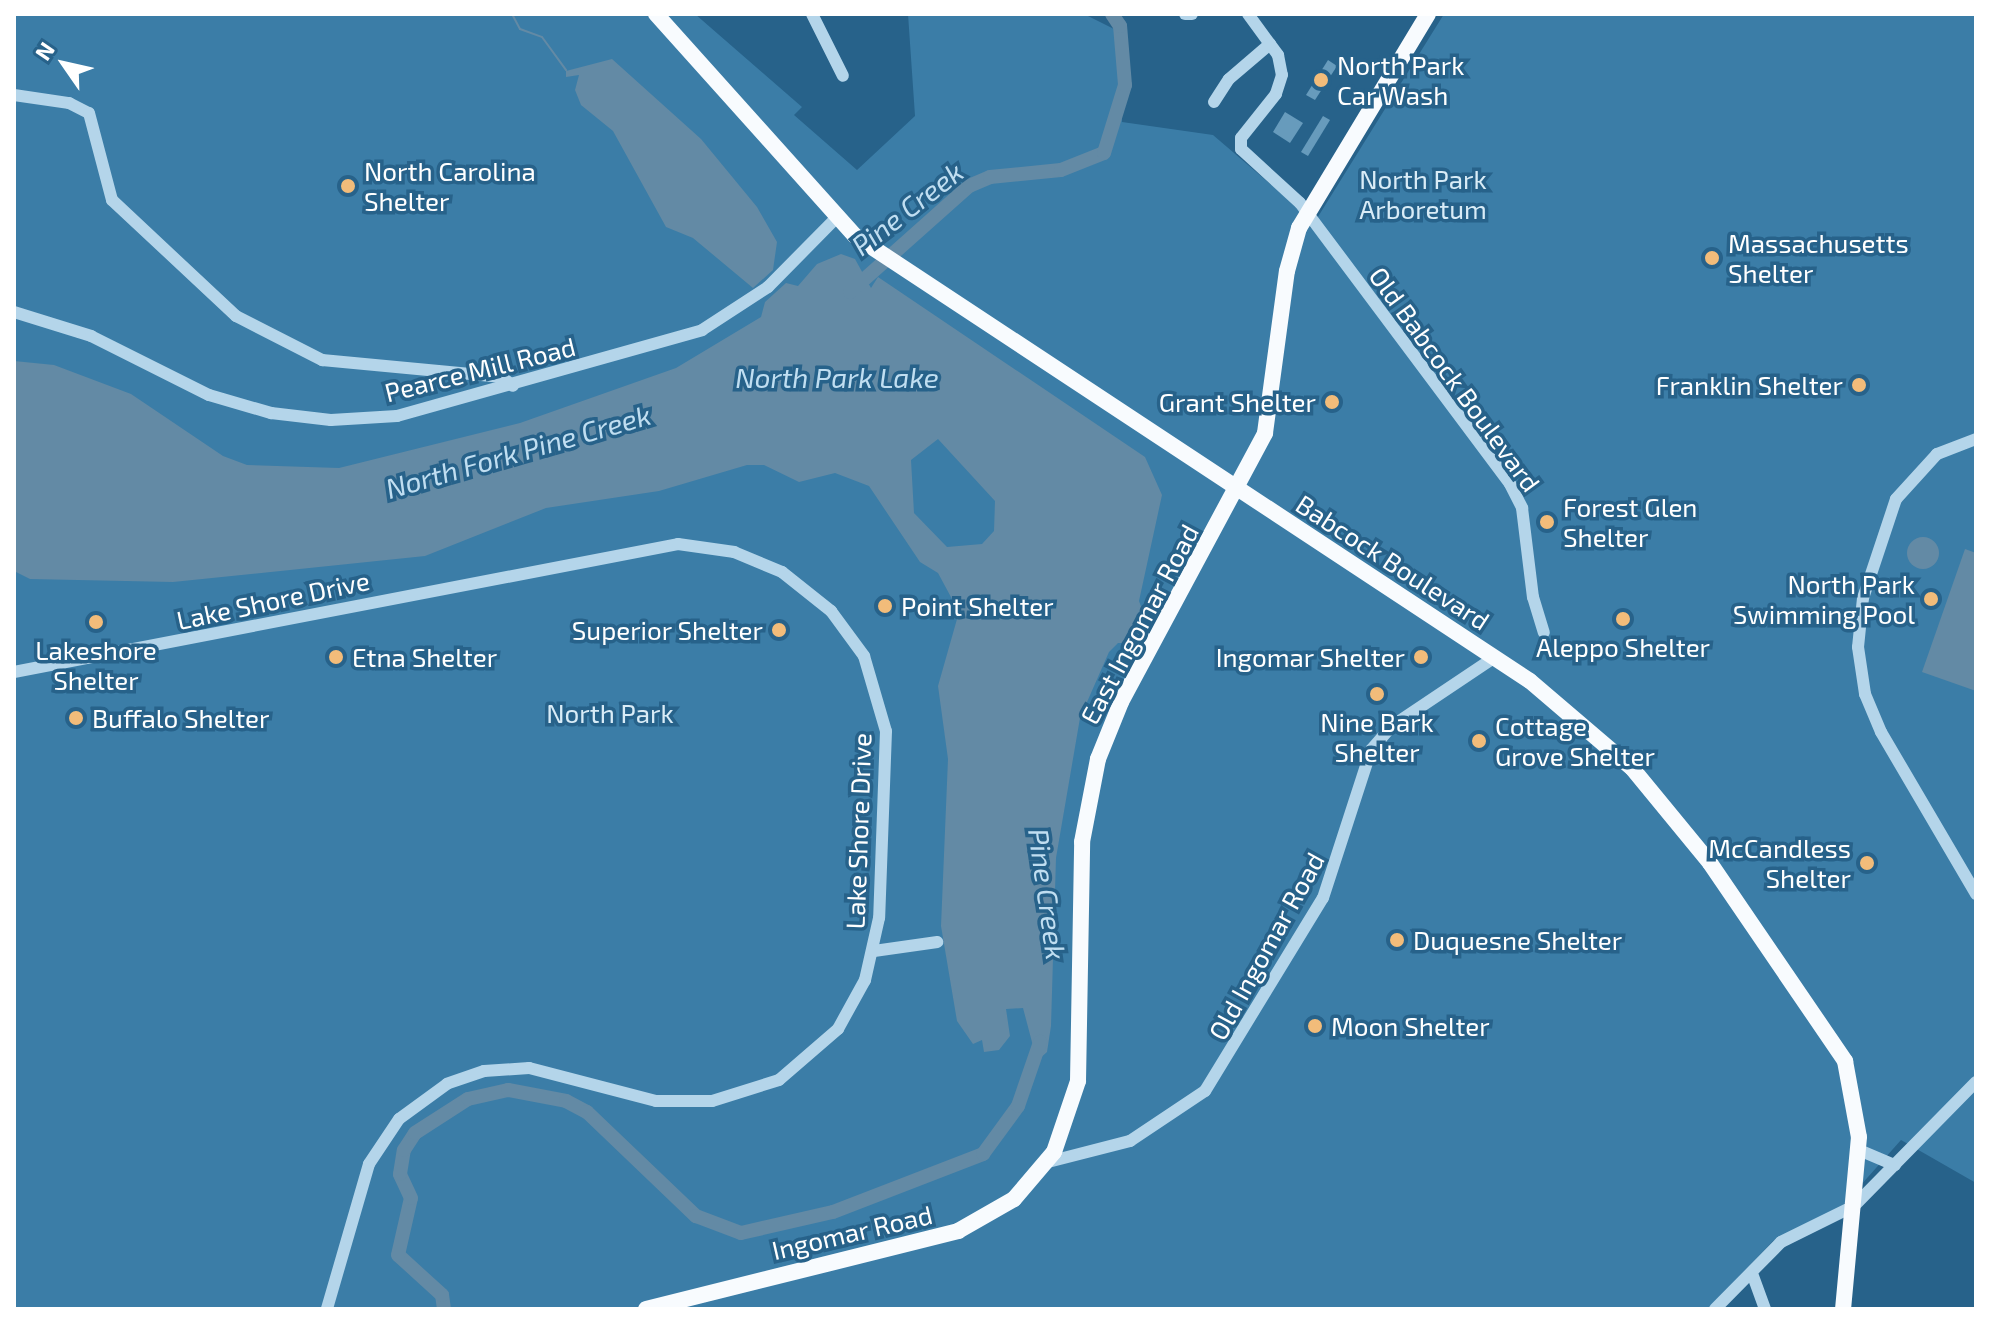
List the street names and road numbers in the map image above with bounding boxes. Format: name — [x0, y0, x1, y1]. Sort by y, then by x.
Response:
street label: Old Babcock Boulevard — [1363, 260, 1547, 498]
street label: Pearce Mill Road — [381, 330, 579, 408]
street label: Babcock Boulevard — [1290, 488, 1496, 636]
street label: East Ingomar Road — [1073, 519, 1205, 729]
street label: Lake Shore Drive — [174, 564, 372, 636]
street label: Lake Shore Drive — [839, 732, 877, 930]
street label: Old Ingomar Road — [1201, 847, 1331, 1045]
street label: Ingomar Road — [768, 1198, 936, 1266]

